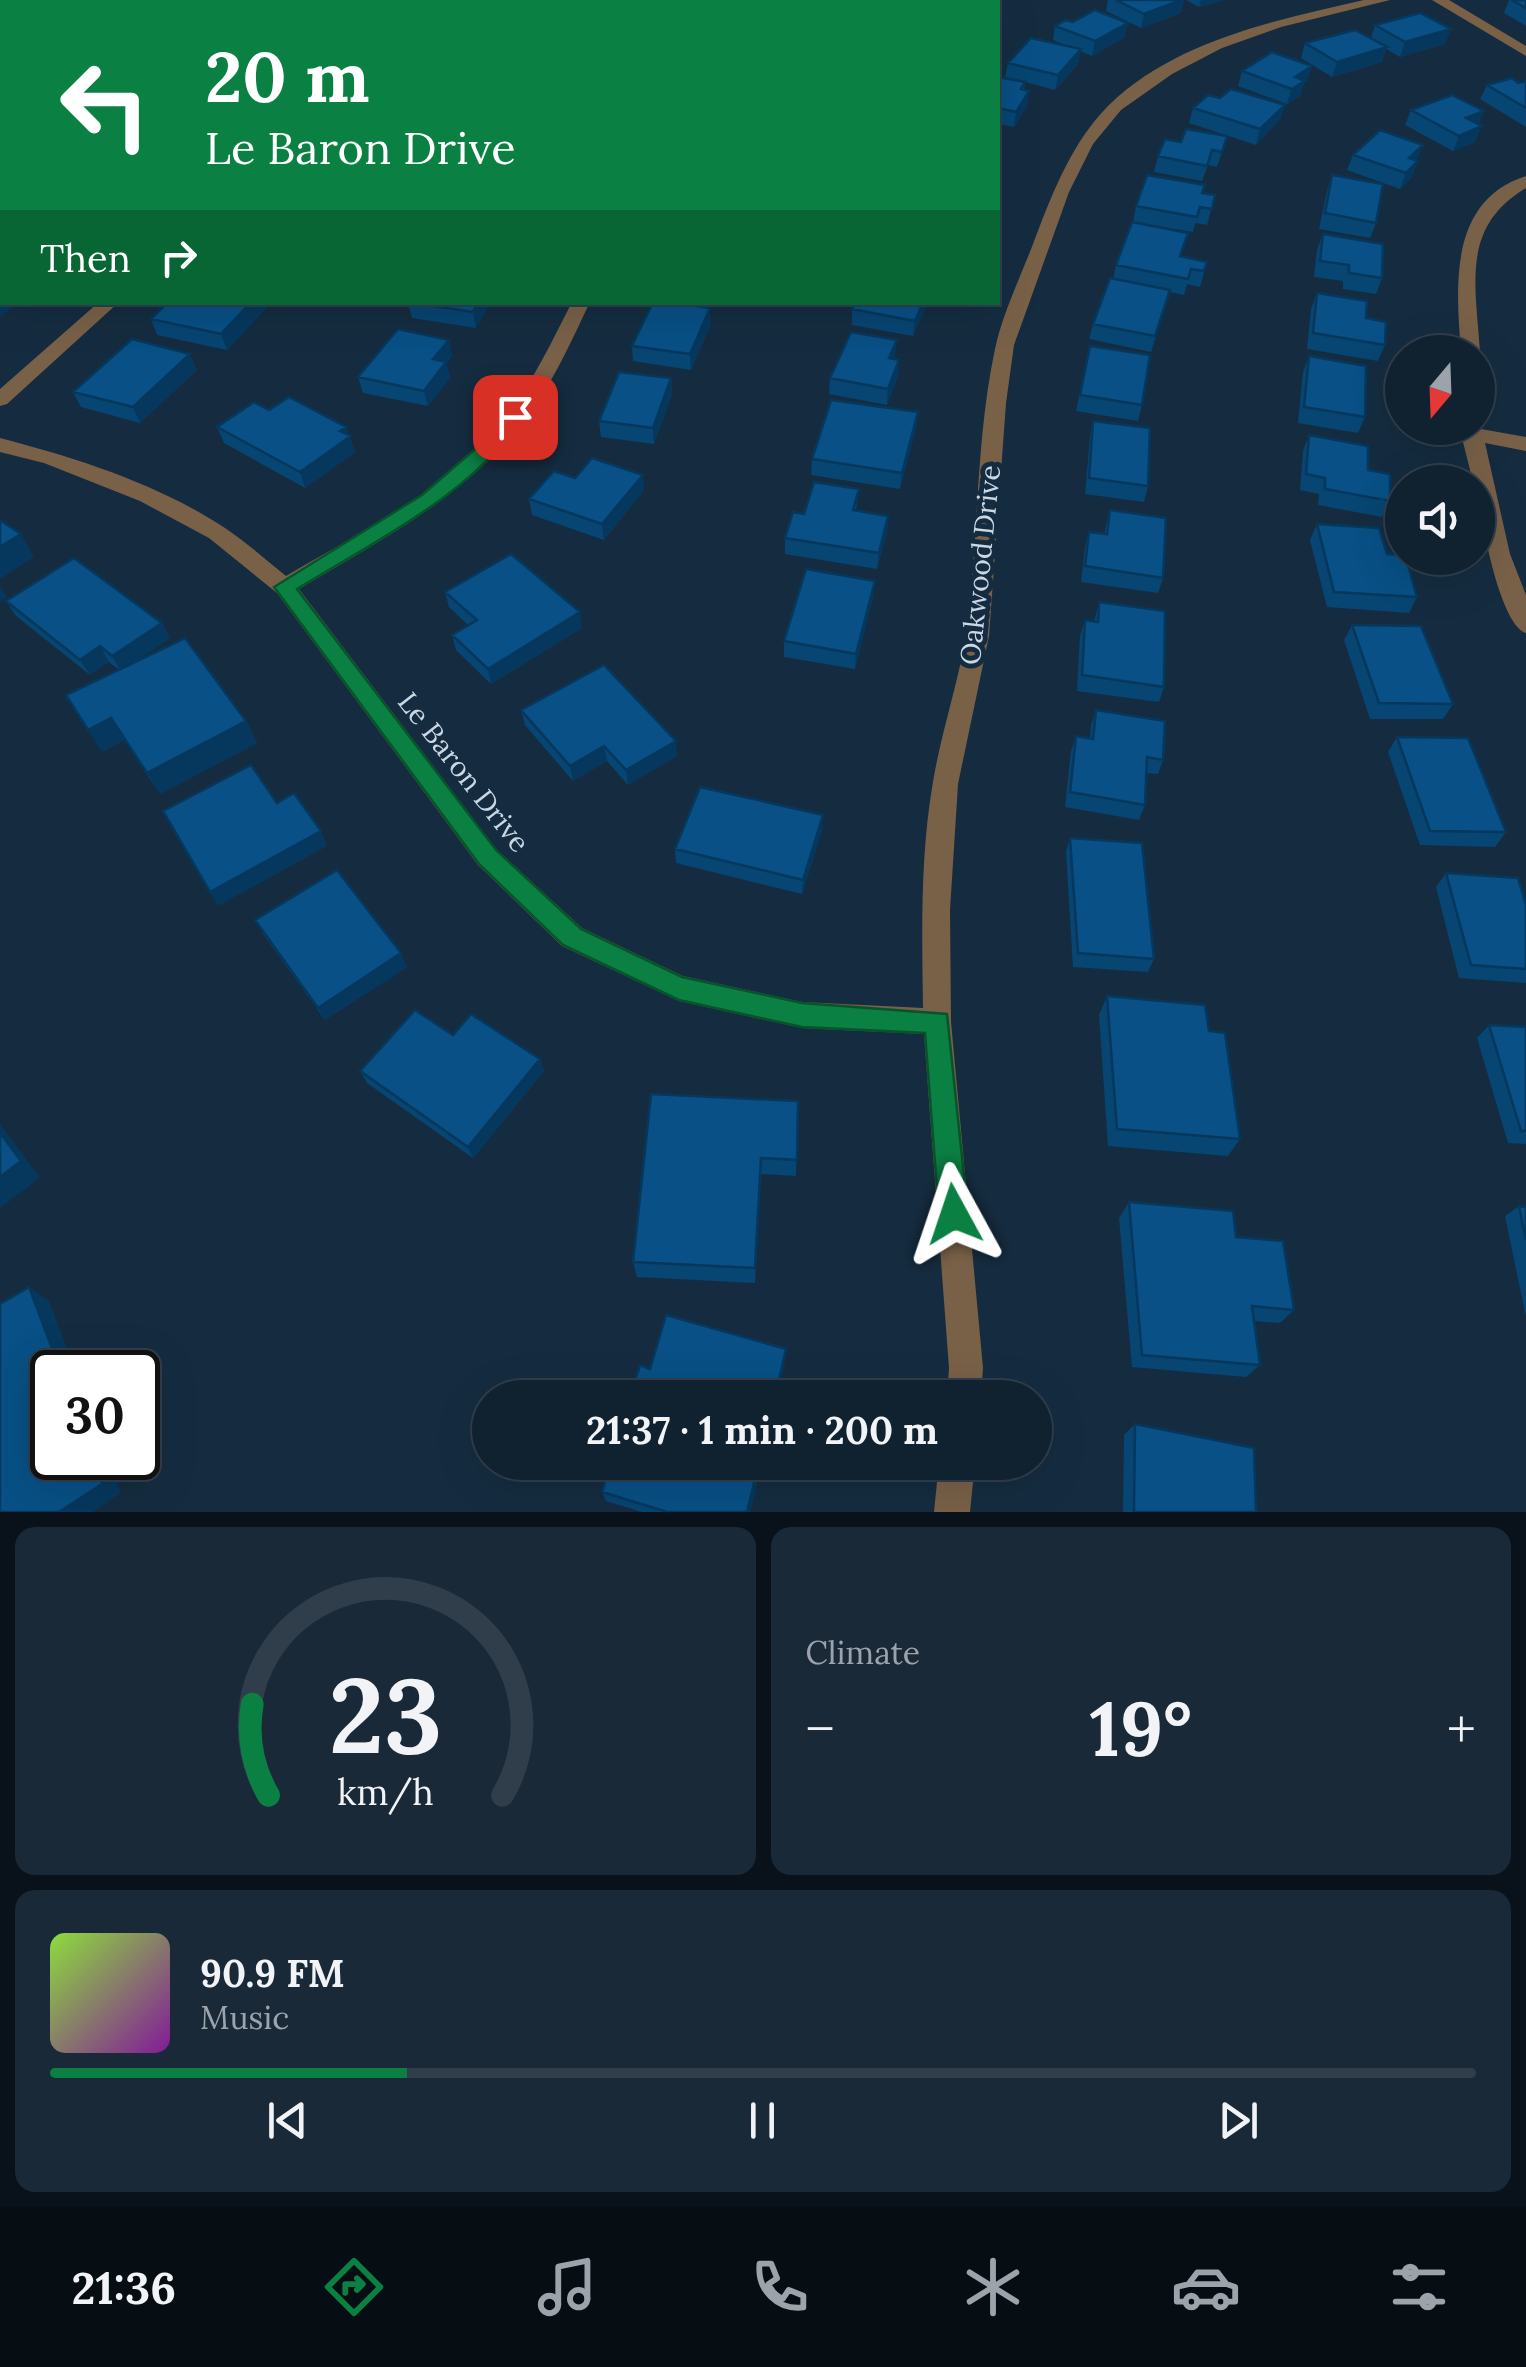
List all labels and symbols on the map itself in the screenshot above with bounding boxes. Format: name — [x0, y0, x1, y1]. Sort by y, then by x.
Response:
north arrow — [1385, 335, 1495, 445]
pin — [473, 375, 558, 460]
street label: Oakwood Drive — [952, 463, 1008, 667]
street label: Le Baron Drive — [390, 685, 538, 859]
position arrow — [902, 1162, 1006, 1266]
speed limit sign: 30 — [30, 1350, 160, 1480]

